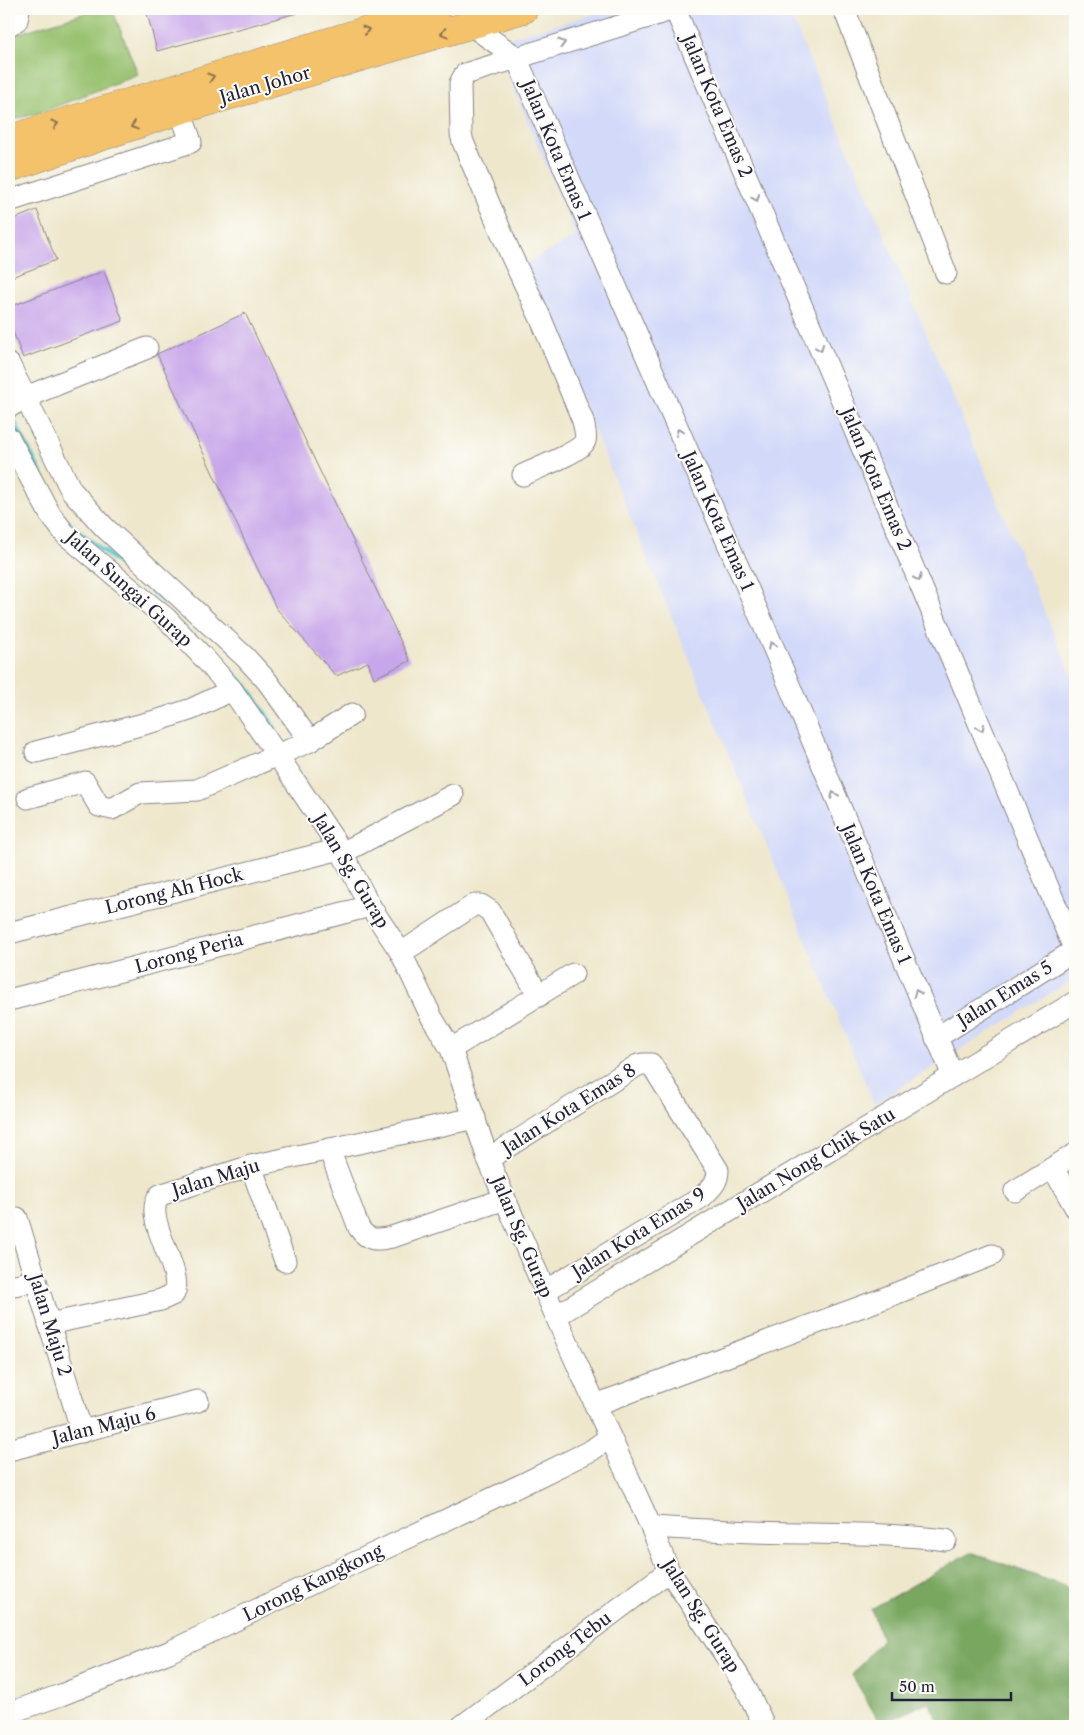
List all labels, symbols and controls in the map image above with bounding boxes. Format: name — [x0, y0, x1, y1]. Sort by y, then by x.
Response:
one-way arrow — [362, 26, 370, 36]
one-way arrow — [441, 27, 449, 37]
street label: Jalan Kota Emas 2 — [676, 29, 757, 181]
one-way arrow — [558, 39, 566, 49]
street label: Jalan Johor — [214, 61, 313, 109]
one-way arrow — [206, 73, 215, 83]
street label: Jalan Kota Emas 1 — [515, 74, 596, 224]
one-way arrow — [51, 120, 59, 130]
one-way arrow — [130, 120, 139, 130]
one-way arrow — [750, 193, 761, 202]
one-way arrow — [813, 343, 824, 352]
street label: Jalan Kota Emas 2 — [835, 402, 916, 554]
one-way arrow — [674, 428, 684, 436]
street label: Jalan Kota Emas 1 — [676, 445, 759, 594]
street label: Jalan Sungai Gurap — [59, 524, 197, 652]
one-way arrow — [912, 573, 923, 582]
one-way arrow — [767, 641, 778, 650]
one-way arrow — [974, 723, 985, 732]
one-way arrow — [830, 791, 840, 799]
street label: Jalan Sg. Gurap — [307, 807, 394, 932]
street label: Jalan Kota Emas 1 — [835, 818, 916, 968]
street label: Lorong Ah Hock — [103, 863, 247, 919]
street label: Lorong Peria — [133, 928, 246, 978]
street label: Jalan Emas 5 — [951, 956, 1056, 1033]
one-way arrow — [913, 989, 924, 998]
street label: Jalan Kota Emas 8 — [496, 1059, 640, 1161]
street label: Jalan Nong Chik Satu — [730, 1103, 899, 1216]
street label: Jalan Maju — [167, 1154, 262, 1203]
street label: Jalan Sg. Gurap — [485, 1170, 557, 1301]
street label: Jalan Kota Emas 9 — [566, 1183, 710, 1285]
street label: Jalan Maju 2 — [23, 1269, 76, 1379]
street label: Jalan Maju 6 — [47, 1403, 158, 1450]
street label: Lorong Kangkong — [240, 1539, 387, 1626]
street label: Jalan Sg. Gurap — [656, 1553, 745, 1677]
street label: Lorong Tebu — [514, 1607, 616, 1691]
scale bar — [892, 1670, 1010, 1702]
text: 50 m — [899, 1677, 935, 1696]

